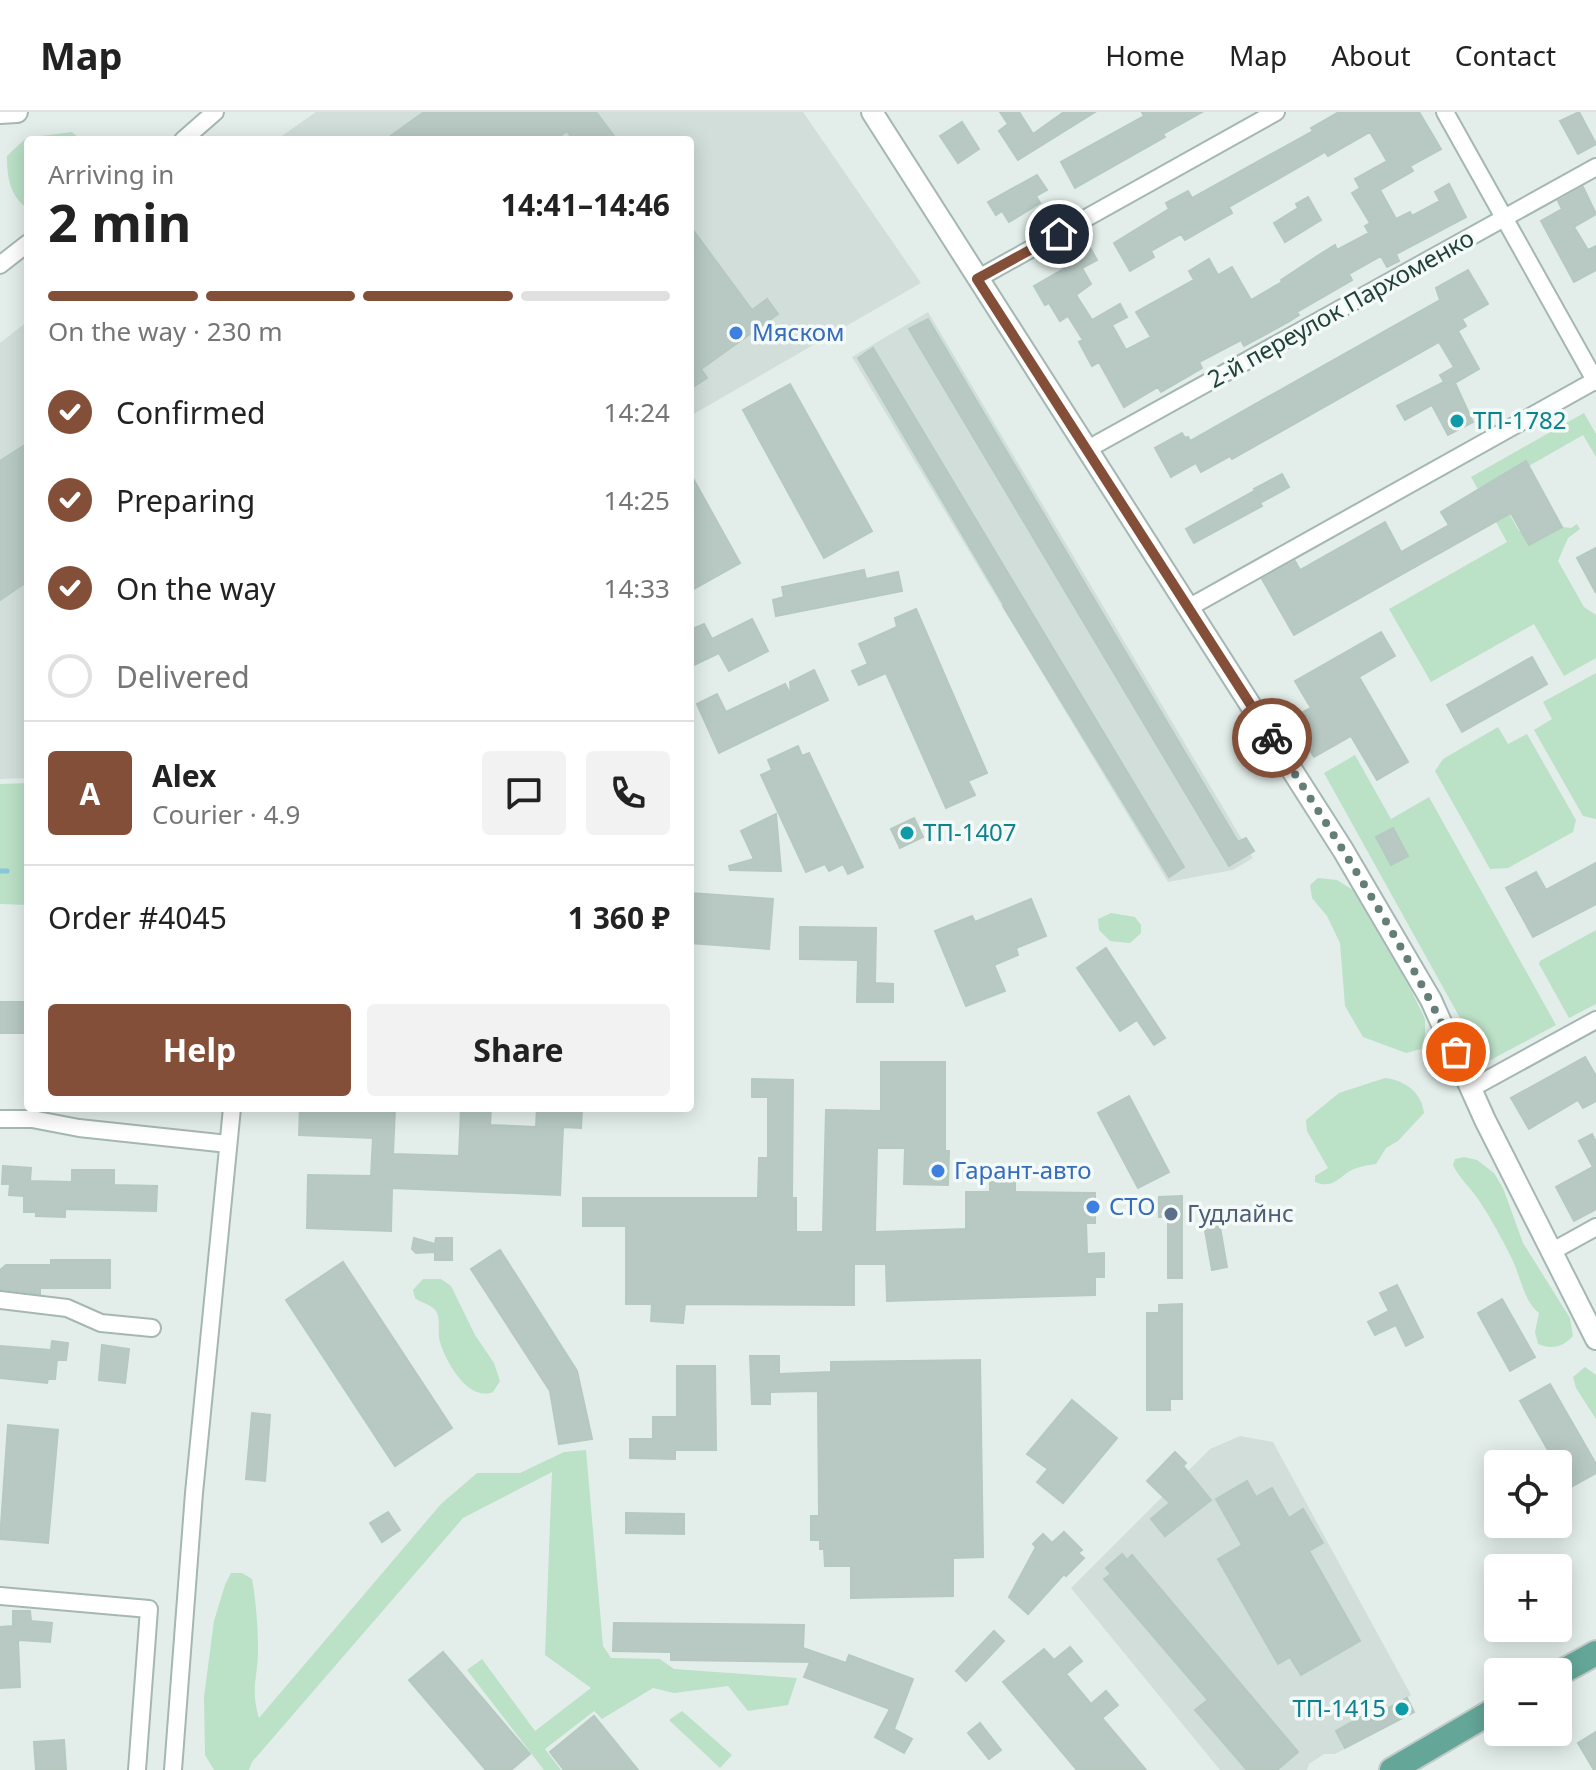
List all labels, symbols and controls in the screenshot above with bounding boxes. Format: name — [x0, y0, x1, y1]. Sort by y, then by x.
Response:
text: Map — [40, 29, 123, 81]
text: Home — [1105, 36, 1185, 74]
text: Map — [1229, 36, 1287, 74]
text: About — [1331, 36, 1411, 74]
text: Contact — [1455, 36, 1556, 74]
text: Arriving in — [48, 156, 174, 192]
text: 14:41–14:46 — [501, 184, 670, 225]
text: 2 min — [48, 186, 191, 257]
pin — [1025, 200, 1093, 268]
icon: home — [1037, 212, 1081, 256]
street label: 2-й переулок Пархоменко — [1201, 221, 1479, 395]
text: On the way · 230 m — [48, 313, 282, 349]
place label: Мяском — [752, 315, 844, 348]
marker: Мяском — [727, 324, 745, 342]
icon: check — [48, 390, 92, 434]
text: Confirmed — [116, 392, 266, 433]
text: 14:24 — [604, 394, 670, 430]
place label: ТП-1782 — [1473, 403, 1567, 436]
marker: ТП-1782 — [1448, 412, 1466, 430]
icon: check — [48, 478, 92, 522]
text: Preparing — [116, 480, 255, 521]
text: 14:25 — [604, 482, 670, 518]
icon: check — [48, 566, 92, 610]
text: On the way — [116, 568, 276, 609]
text: 14:33 — [604, 570, 670, 606]
text: Delivered — [116, 656, 250, 697]
courier — [1232, 698, 1312, 778]
icon: bike — [1250, 716, 1294, 760]
button: chat — [482, 751, 566, 835]
button: phone — [586, 751, 670, 835]
text: Alex — [152, 755, 216, 796]
text: A — [80, 773, 100, 814]
text: Courier · 4.9 — [152, 796, 300, 832]
place label: ТП-1407 — [923, 815, 1017, 848]
marker: ТП-1407 — [898, 824, 916, 842]
text: Order #4045 — [48, 897, 227, 938]
text: 1 360 ₽ — [568, 897, 670, 938]
button: Help — [48, 1004, 351, 1096]
button: Share — [367, 1004, 670, 1096]
pin — [1422, 1018, 1490, 1086]
icon: bag — [1434, 1030, 1478, 1074]
place label: Гарант-авто — [954, 1153, 1092, 1186]
marker: Гарант-авто — [929, 1162, 947, 1180]
place label: СТО — [1109, 1189, 1156, 1222]
place label: Гудлайнс — [1187, 1196, 1294, 1229]
marker: СТО — [1084, 1198, 1102, 1216]
marker: Гудлайнс — [1162, 1205, 1180, 1223]
map controls — [1484, 1450, 1572, 1746]
button: locate — [1484, 1450, 1572, 1538]
button: + — [1484, 1554, 1572, 1642]
button: − — [1484, 1658, 1572, 1746]
place label: ТП-1415 — [1292, 1691, 1386, 1724]
marker: ТП-1415 — [1393, 1700, 1411, 1718]

